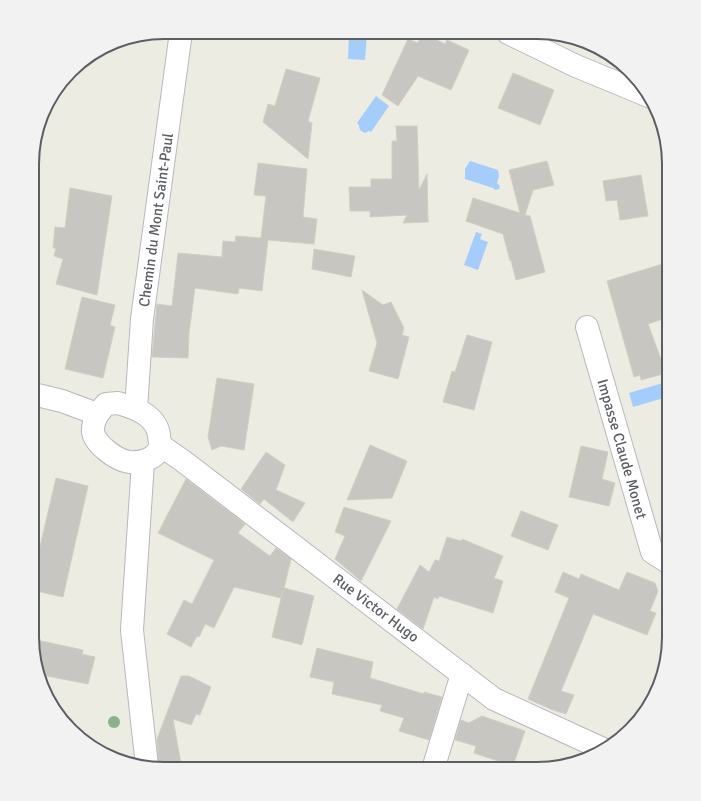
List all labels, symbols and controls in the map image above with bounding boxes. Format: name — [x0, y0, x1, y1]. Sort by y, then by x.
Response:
street label: Chemin du Mont Saint-Paul — [135, 132, 177, 308]
street label: Impasse Claude Monet — [593, 377, 651, 521]
street label: Rue Victor Hugo — [329, 570, 423, 646]

